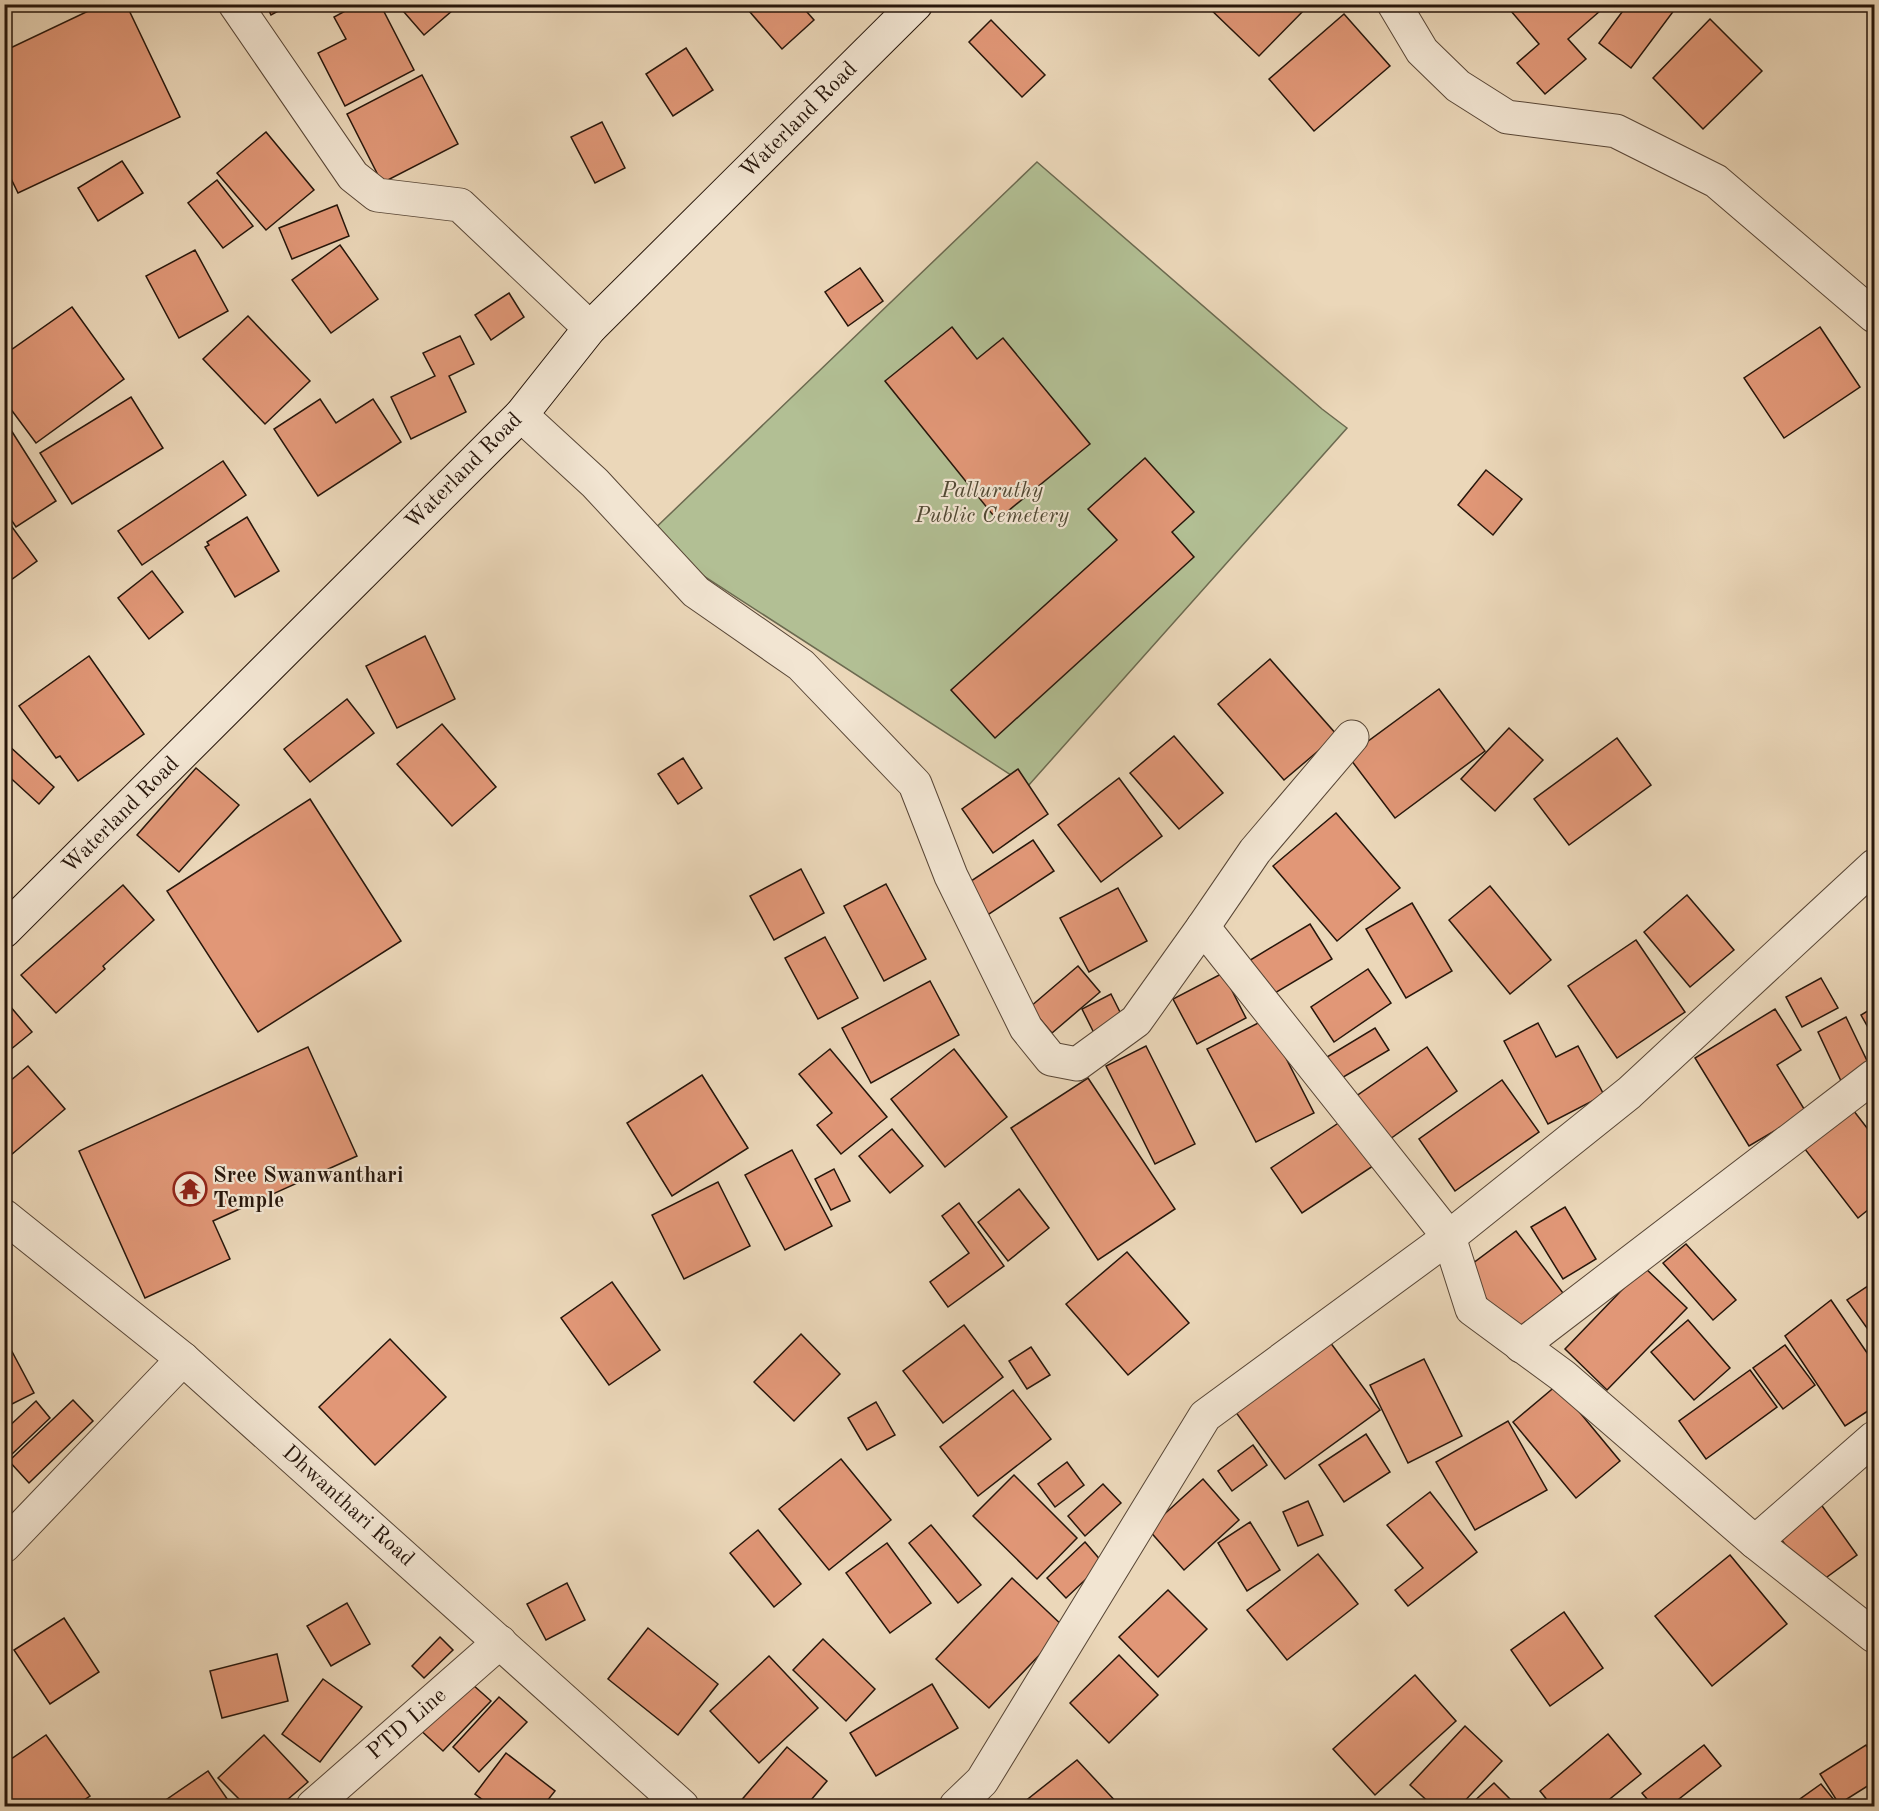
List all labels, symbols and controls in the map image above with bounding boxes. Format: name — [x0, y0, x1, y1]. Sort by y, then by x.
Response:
street label: Waterland Road — [736, 57, 862, 183]
street label: Waterland Road — [401, 408, 527, 534]
park label: Palluruthy Public Cemetery — [914, 480, 1070, 527]
street label: Waterland Road — [58, 752, 184, 878]
place label: Sree Swanwanthari Temple — [213, 1165, 403, 1212]
temple icon: Sree Swanwanthari Temple — [172, 1171, 208, 1207]
street label: Dhwanthari Road — [278, 1441, 418, 1571]
street label: PTD Line — [363, 1684, 451, 1764]

